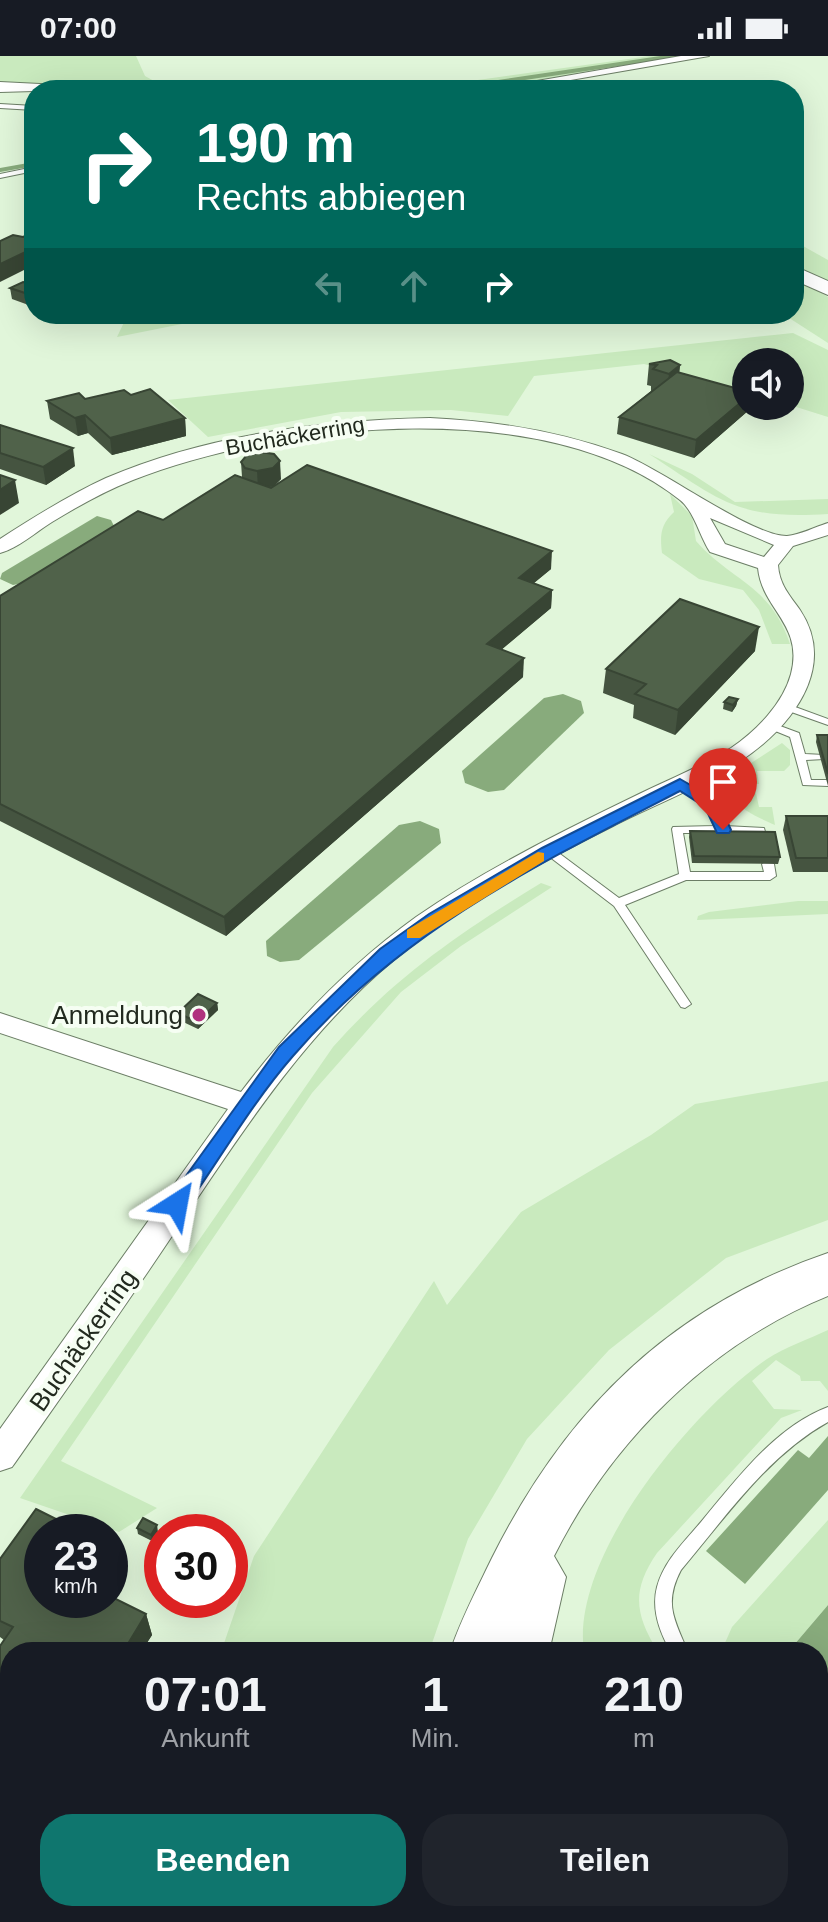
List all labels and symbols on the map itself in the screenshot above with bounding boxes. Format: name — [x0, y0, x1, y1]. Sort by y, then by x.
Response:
street label: Buchäckerring — [224, 411, 366, 461]
pin — [689, 748, 757, 830]
place label: Anmeldung — [51, 1000, 183, 1030]
marker: Anmeldung — [190, 1006, 208, 1024]
position arrow — [135, 1162, 219, 1246]
street label: Buchäckerring — [23, 1263, 143, 1417]
speed limit sign: 30 — [144, 1514, 248, 1618]

